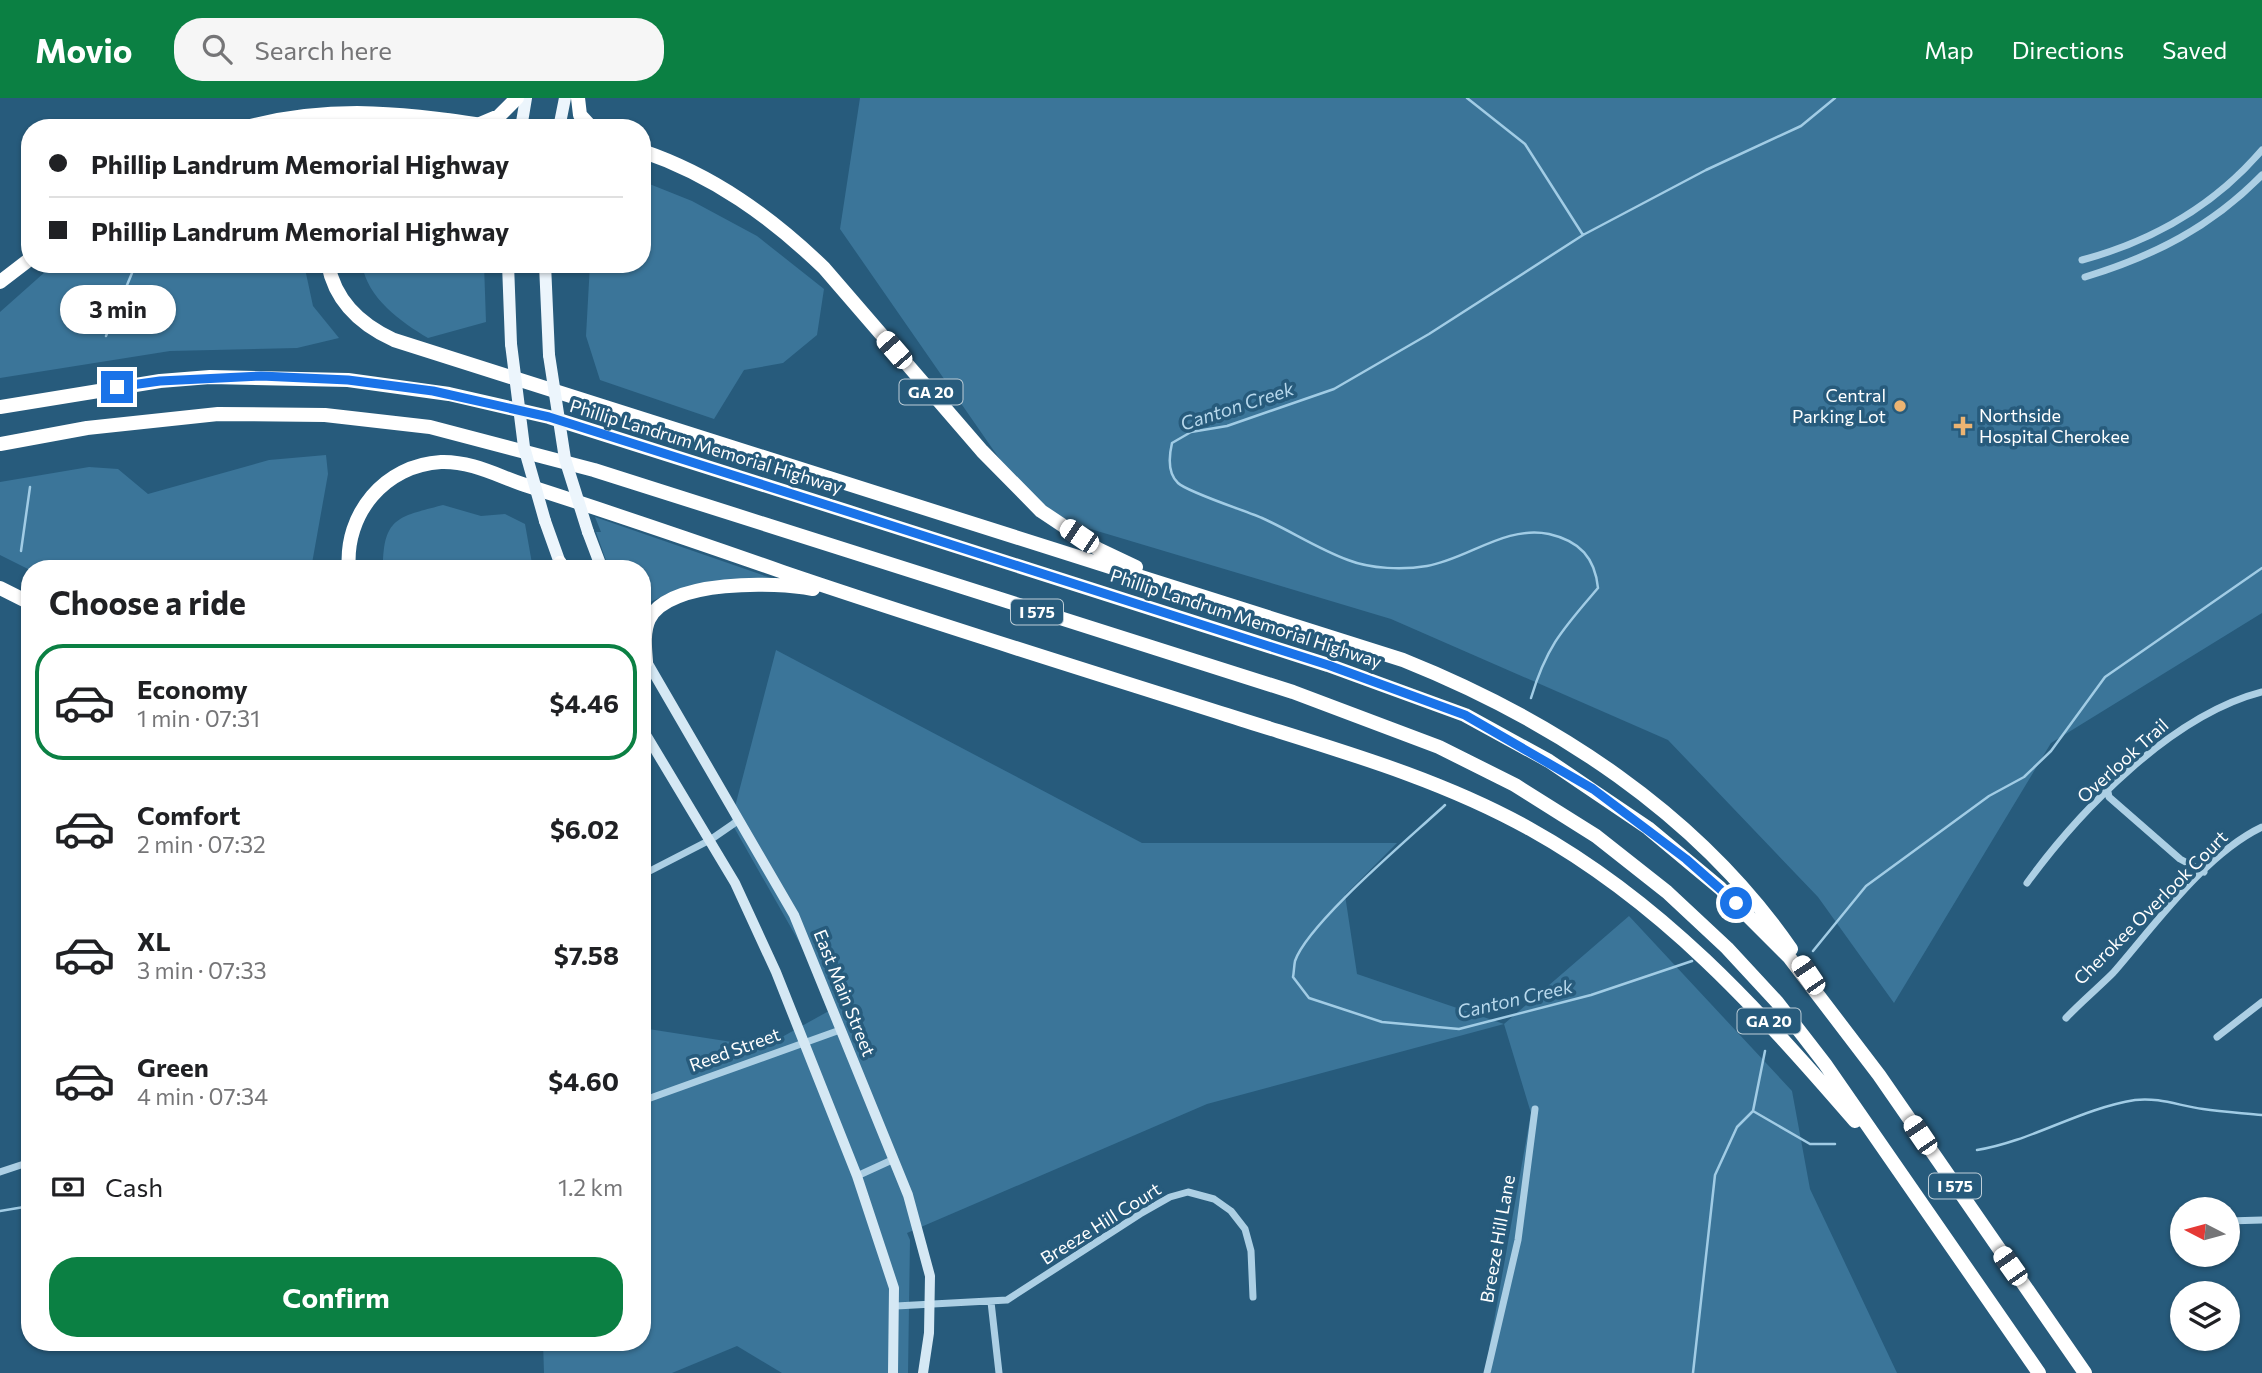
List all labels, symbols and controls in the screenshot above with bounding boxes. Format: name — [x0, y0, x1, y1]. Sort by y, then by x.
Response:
search box — [174, 18, 664, 81]
text: Movio — [35, 29, 132, 70]
icon: search — [198, 30, 236, 68]
text: Search here — [254, 34, 392, 65]
text: Map — [1924, 35, 1974, 64]
text: Directions — [2012, 35, 2124, 64]
text: Saved — [2162, 35, 2227, 64]
text: Phillip Landrum Memorial Highway — [91, 148, 509, 179]
text: Phillip Landrum Memorial Highway — [91, 215, 509, 246]
callout: 3 min — [59, 286, 175, 334]
text: 3 min — [89, 295, 147, 323]
car — [873, 327, 916, 373]
route end — [101, 371, 133, 403]
water label: Canton Creek — [1177, 376, 1297, 435]
road number: GA 20 — [900, 380, 962, 404]
place label: Central Parking Lot — [1792, 384, 1886, 427]
street label: Phillip Landrum Memorial Highway — [567, 394, 845, 498]
marker: Central Parking Lot — [1892, 398, 1908, 414]
place label: Northside Hospital Cherokee — [1979, 404, 2129, 447]
marker: Northside Hospital Cherokee — [1953, 416, 1973, 436]
car — [1056, 516, 1103, 556]
street label: Phillip Landrum Memorial Highway — [1108, 564, 1385, 672]
text: Choose a ride — [49, 582, 246, 622]
road number: I 575 — [1011, 600, 1063, 624]
icon: car — [53, 671, 116, 734]
text: Economy — [137, 673, 248, 704]
text: $4.46 — [550, 687, 619, 718]
text: 1 min · 07:31 — [137, 704, 260, 732]
street label: Overlook Trail — [2072, 714, 2173, 807]
icon: car — [53, 797, 116, 860]
text: Comfort — [137, 799, 240, 830]
text: $6.02 — [550, 813, 619, 844]
street label: Cherokee Overlook Court — [2069, 826, 2232, 989]
text: 2 min · 07:32 — [137, 830, 266, 858]
route start — [1720, 887, 1752, 919]
icon: car — [53, 923, 116, 986]
text: XL — [137, 925, 171, 956]
street label: East Main Street — [809, 926, 880, 1059]
text: $7.58 — [554, 939, 619, 970]
car — [1788, 952, 1829, 998]
text: 3 min · 07:33 — [137, 956, 267, 984]
water label: Canton Creek — [1455, 974, 1576, 1023]
road number: GA 20 — [1738, 1009, 1800, 1034]
street label: Reed Street — [686, 1022, 783, 1076]
icon: car — [53, 1049, 116, 1112]
text: Green — [137, 1051, 209, 1082]
text: $4.60 — [548, 1065, 619, 1096]
text: 4 min · 07:34 — [137, 1082, 268, 1110]
car — [1900, 1112, 1941, 1158]
icon: cash — [49, 1168, 87, 1206]
text: Cash — [105, 1171, 163, 1202]
text: 1.2 km — [558, 1173, 623, 1201]
street label: Breeze Hill Lane — [1475, 1173, 1519, 1305]
road number: I 575 — [1929, 1174, 1981, 1198]
street label: Breeze Hill Court — [1036, 1177, 1165, 1269]
north arrow — [2170, 1197, 2240, 1267]
map controls — [2170, 1197, 2240, 1351]
car — [1990, 1243, 2031, 1289]
button: Confirm — [49, 1257, 623, 1337]
button: layers — [2170, 1281, 2240, 1351]

